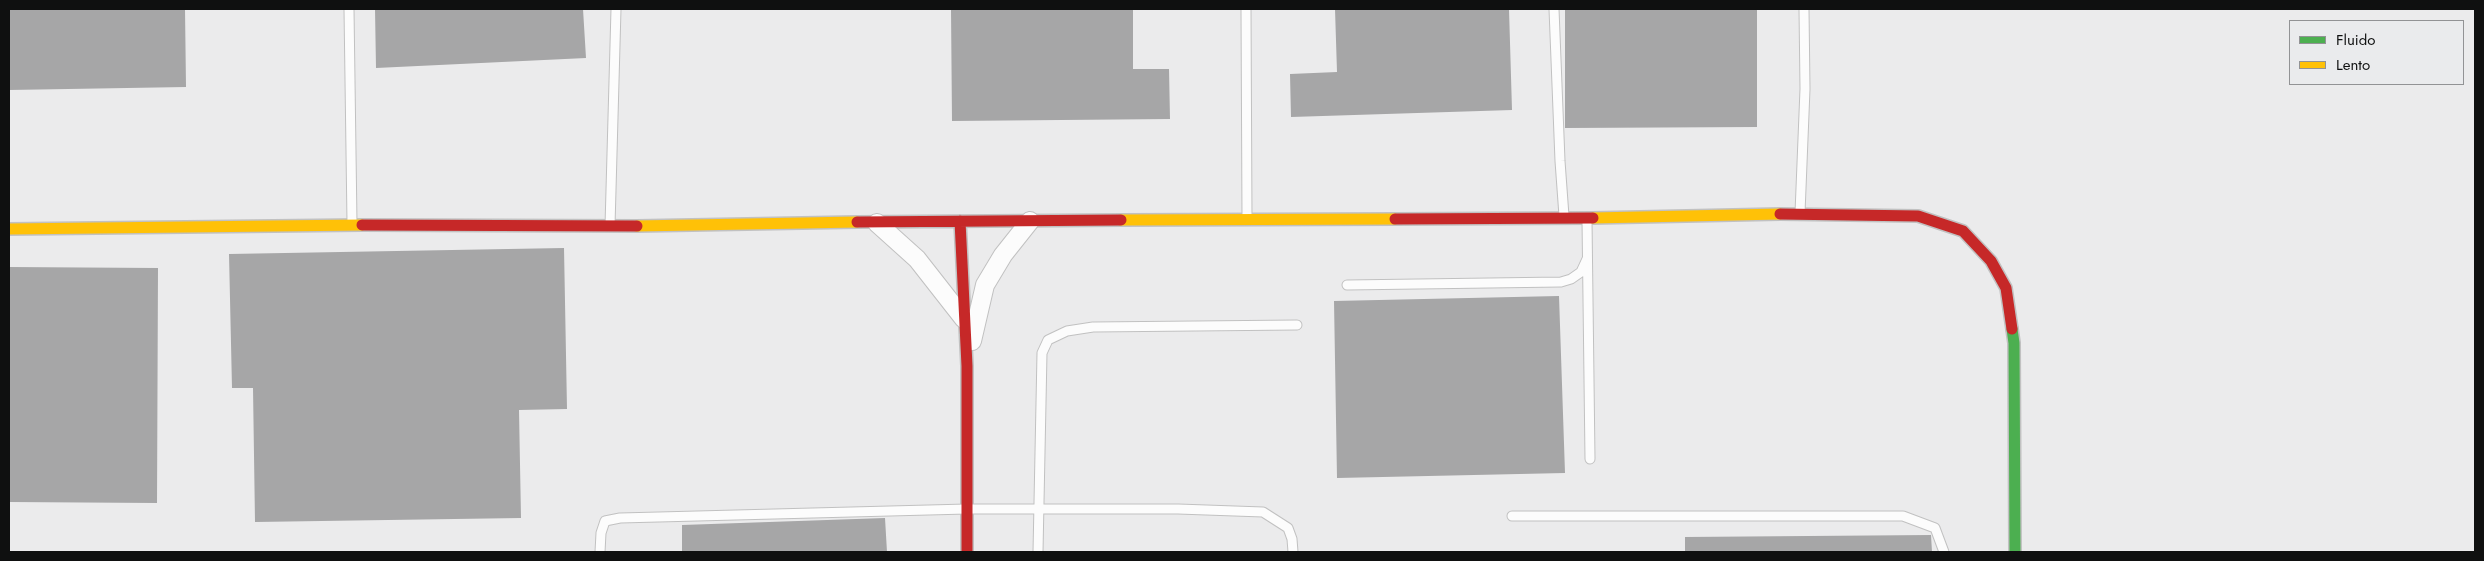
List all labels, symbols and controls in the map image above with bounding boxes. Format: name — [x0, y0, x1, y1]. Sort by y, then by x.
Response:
legend — [2289, 20, 2464, 85]
text: Fluido — [2336, 29, 2375, 51]
text: Lento — [2336, 54, 2370, 76]

